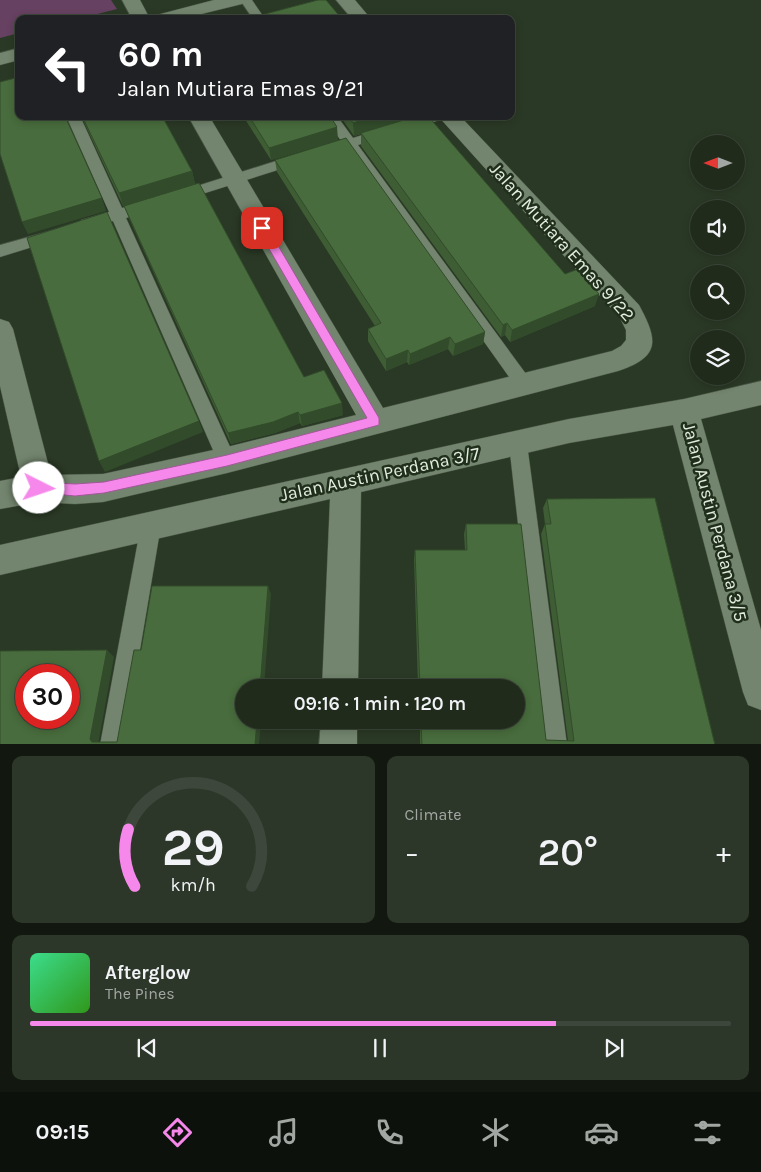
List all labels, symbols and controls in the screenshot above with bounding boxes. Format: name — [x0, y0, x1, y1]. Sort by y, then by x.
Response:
text: 60 m — [118, 34, 203, 75]
icon: left — [35, 35, 100, 100]
text: Jalan Mutiara Emas 9/21 — [118, 76, 364, 102]
north arrow — [690, 135, 745, 190]
map controls — [690, 135, 745, 385]
street label: Jalan Mutiara Emas 9/22 — [485, 158, 639, 326]
button: sound — [690, 200, 745, 255]
pin — [241, 207, 283, 249]
icon: arrive — [248, 214, 276, 242]
button: search — [690, 265, 745, 320]
button: layers — [690, 330, 745, 385]
street label: Jalan Austin Perdana 3/5 — [678, 420, 752, 624]
street label: Jalan Austin Perdana 3/7 — [278, 442, 482, 506]
position arrow — [12, 461, 64, 513]
speed limit sign: 30 — [15, 664, 80, 729]
text: 09:16 · 1 min · 120 m — [294, 693, 466, 715]
text: Climate — [405, 805, 462, 824]
text: 29 — [162, 817, 225, 878]
text: 20° — [537, 830, 598, 875]
text: − — [405, 836, 419, 869]
text: + — [716, 836, 731, 869]
text: km/h — [171, 875, 216, 896]
text: Afterglow — [105, 962, 191, 984]
text: The Pines — [105, 984, 175, 1003]
icon: previous — [133, 1034, 161, 1062]
icon: pause — [366, 1034, 394, 1062]
icon: next — [600, 1034, 628, 1062]
icon: directions — [160, 1115, 195, 1150]
icon: music — [266, 1115, 301, 1150]
icon: phone — [372, 1115, 407, 1150]
icon: climate — [478, 1115, 513, 1150]
icon: car — [584, 1115, 619, 1150]
icon: filters — [690, 1115, 725, 1150]
text: 09:15 — [36, 1119, 89, 1145]

